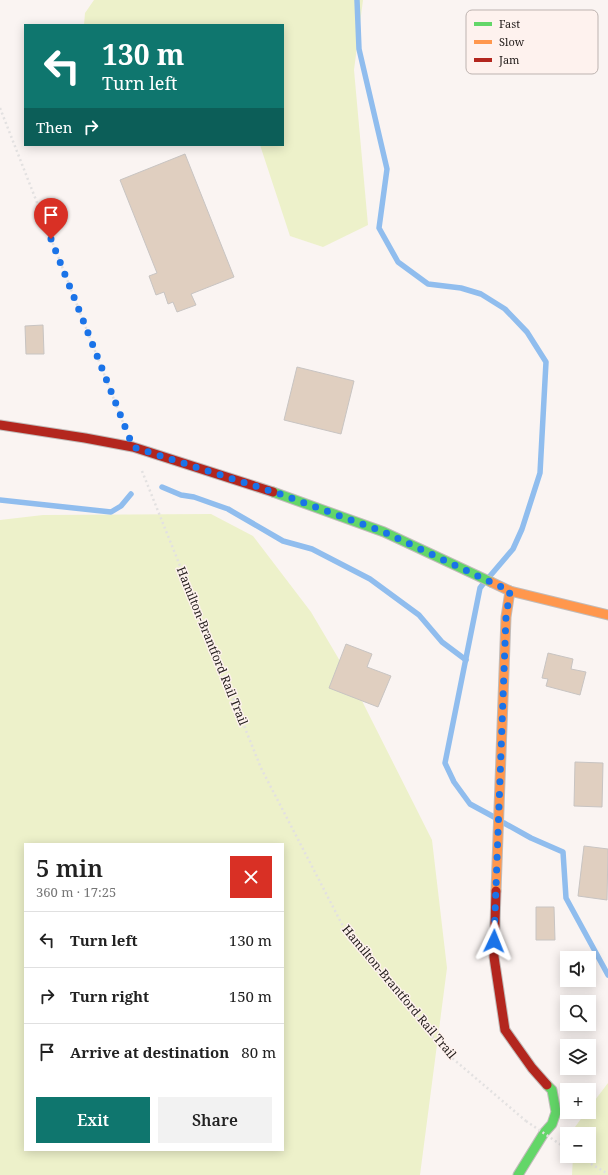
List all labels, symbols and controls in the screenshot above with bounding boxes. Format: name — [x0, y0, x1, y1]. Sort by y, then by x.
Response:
legend — [466, 10, 598, 74]
text: Fast — [499, 16, 520, 31]
text: Slow — [499, 34, 525, 49]
text: 130 m — [102, 35, 184, 73]
icon: left — [36, 40, 88, 92]
text: Jam — [498, 52, 520, 67]
text: Turn left — [102, 71, 177, 95]
icon: right — [80, 116, 102, 138]
text: Then — [36, 117, 72, 137]
pin — [34, 198, 68, 239]
icon: arrive — [40, 204, 62, 226]
street label: Hamilton-Brantford Rail Trail — [173, 564, 252, 728]
text: 5 min — [36, 851, 103, 884]
button: close — [230, 856, 272, 898]
text: 360 m · 17:25 — [36, 883, 116, 901]
position arrow — [473, 920, 515, 962]
street label: Hamilton-Brantford Rail Trail — [338, 921, 461, 1062]
icon: left — [36, 929, 58, 951]
text: Turn left — [70, 930, 138, 950]
text: 130 m — [229, 930, 272, 950]
map controls — [560, 951, 596, 1163]
button: sound — [560, 951, 596, 987]
icon: right — [36, 985, 58, 1007]
text: Turn right — [70, 986, 149, 1006]
text: 150 m — [229, 986, 272, 1006]
button: search — [560, 995, 596, 1031]
button: layers — [560, 1039, 596, 1075]
icon: arrive — [36, 1041, 58, 1063]
text: Arrive at destination — [70, 1042, 229, 1062]
text: 80 m — [241, 1042, 276, 1062]
button: + — [560, 1083, 596, 1119]
button: Exit — [36, 1097, 150, 1143]
button: Share — [158, 1097, 272, 1143]
button: − — [560, 1127, 596, 1163]

